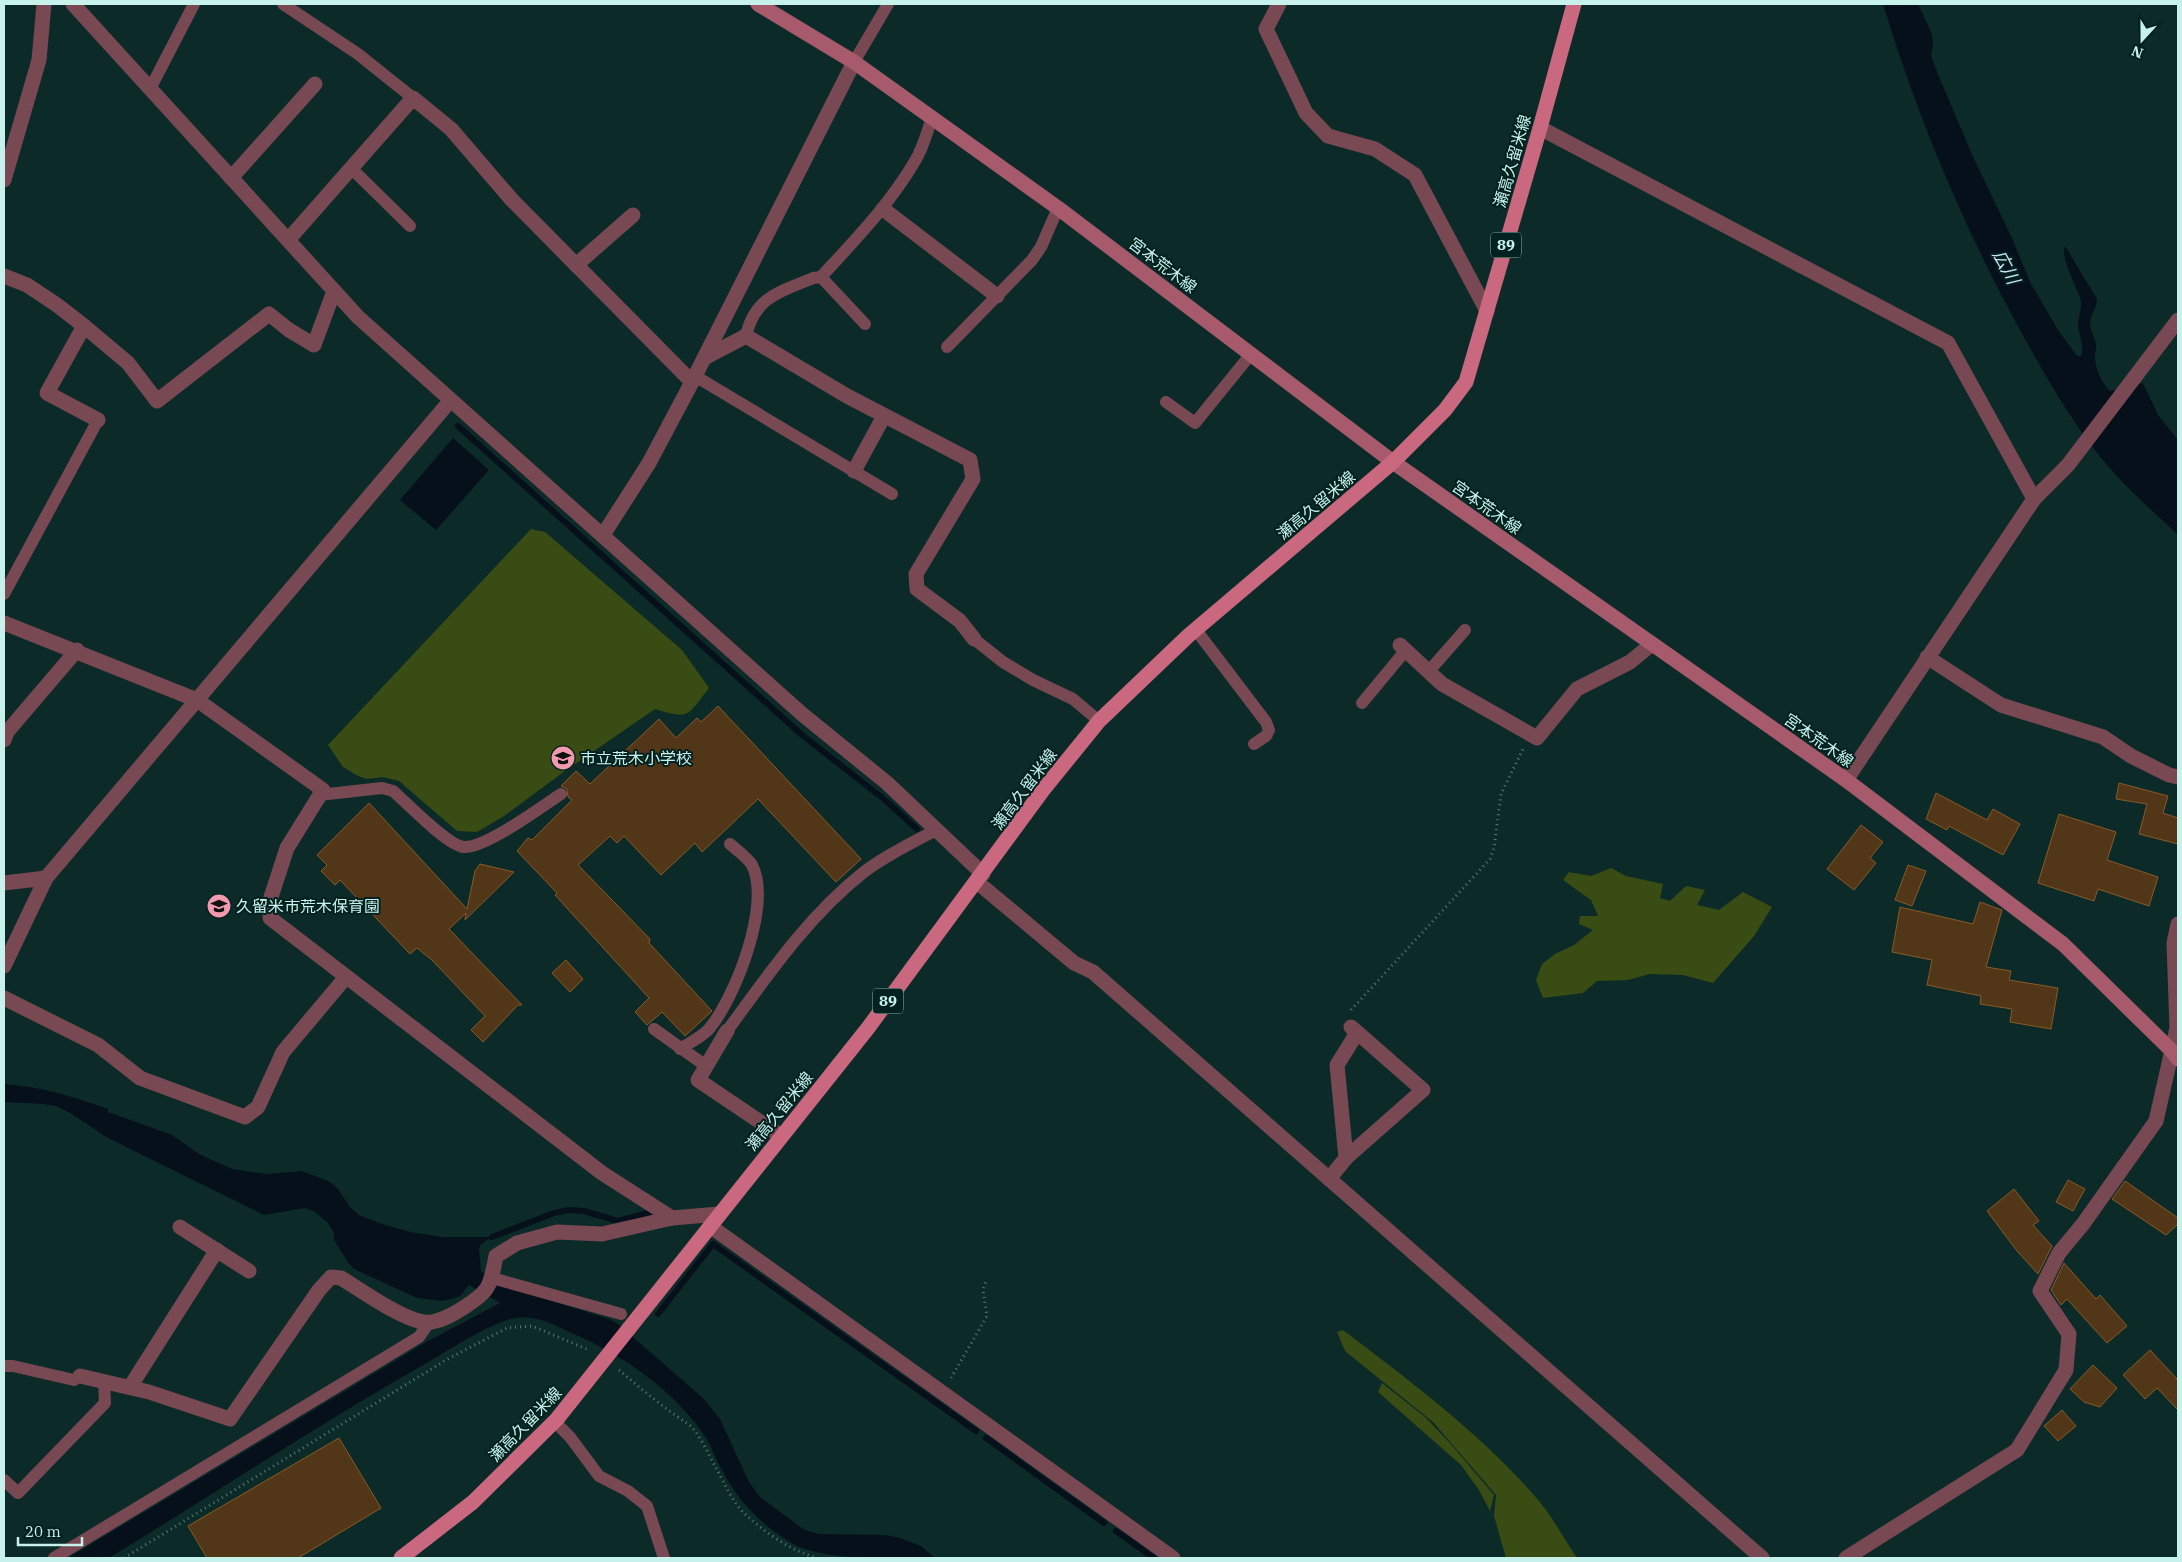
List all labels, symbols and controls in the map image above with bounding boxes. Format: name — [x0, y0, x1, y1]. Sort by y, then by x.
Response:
north arrow — [2117, 15, 2167, 65]
text: N — [2129, 42, 2146, 63]
street label: 瀬高久留米線 — [1489, 112, 1535, 210]
road number: 89 — [1491, 232, 1521, 258]
street label: 宮本荒木線 — [1125, 233, 1201, 297]
water label: 広川 — [1988, 245, 2026, 290]
street label: 瀬高久留米線 — [1273, 466, 1359, 544]
street label: 宮本荒木線 — [1448, 476, 1526, 538]
street label: 宮本荒木線 — [1780, 709, 1858, 771]
school or university icon: 市立荒木小学校 — [550, 745, 576, 771]
street label: 瀬高久留米線 — [987, 745, 1061, 833]
place label: 市立荒木小学校 — [580, 748, 692, 768]
school or university icon: 久留米市荒木保育園 — [206, 893, 232, 919]
place label: 久留米市荒木保育園 — [236, 896, 380, 916]
road number: 89 — [873, 988, 903, 1014]
street label: 瀬高久留米線 — [741, 1067, 817, 1155]
street label: 瀬高久留米線 — [484, 1383, 566, 1465]
scale bar — [18, 1514, 81, 1546]
text: 20 m — [25, 1522, 61, 1541]

